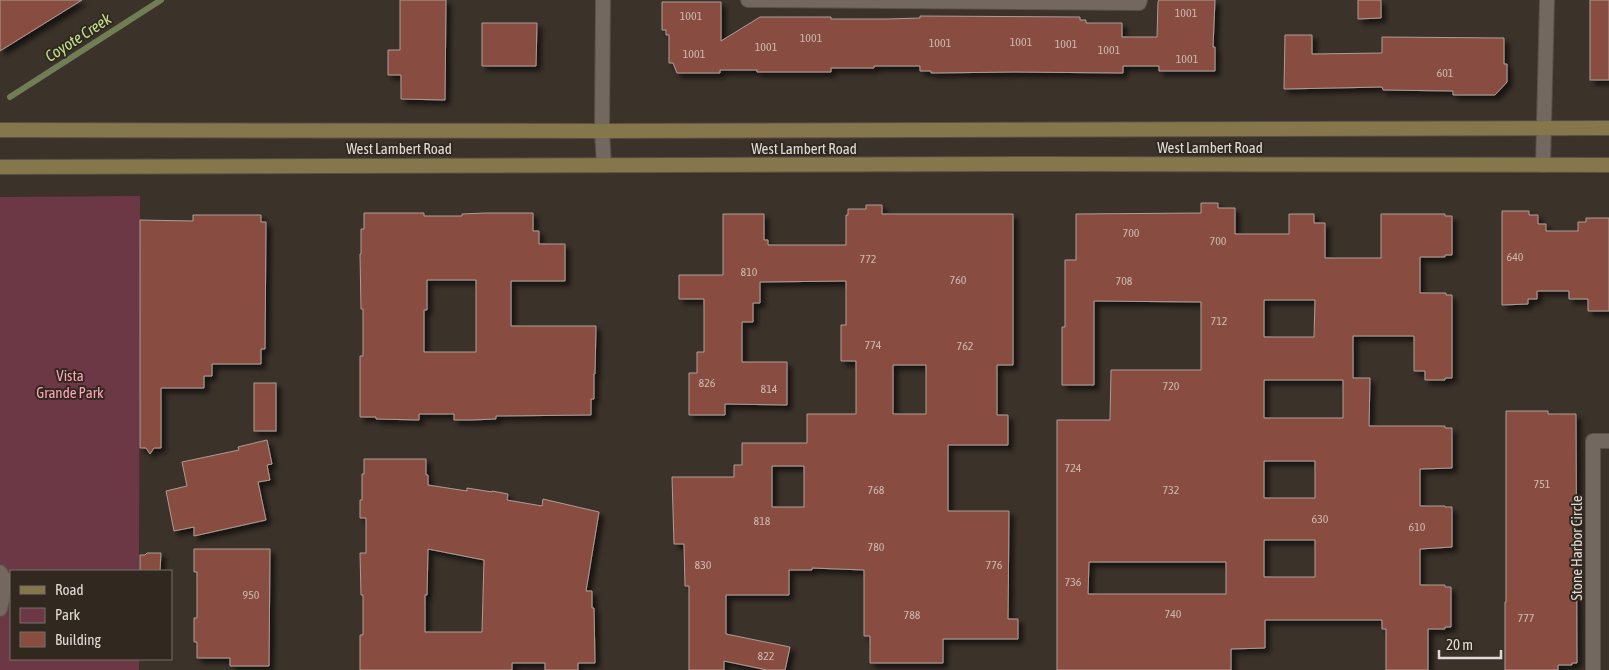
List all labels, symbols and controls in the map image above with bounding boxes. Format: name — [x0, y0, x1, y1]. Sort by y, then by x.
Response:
house number: 1001 — [1175, 6, 1198, 20]
water label: Coyote Creek — [42, 8, 116, 66]
house number: 1001 — [680, 9, 703, 23]
house number: 1001 — [800, 31, 823, 45]
house number: 1001 — [1010, 35, 1033, 49]
house number: 1001 — [929, 36, 952, 50]
house number: 1001 — [1055, 37, 1078, 51]
house number: 1001 — [755, 40, 778, 54]
house number: 1001 — [1098, 43, 1121, 57]
house number: 1001 — [683, 47, 706, 61]
house number: 1001 — [1176, 52, 1199, 66]
house number: 601 — [1437, 66, 1454, 80]
street label: West Lambert Road — [1157, 139, 1263, 156]
street label: West Lambert Road — [346, 140, 452, 157]
street label: West Lambert Road — [751, 140, 857, 157]
house number: 700 — [1123, 226, 1140, 240]
house number: 700 — [1210, 234, 1227, 248]
house number: 640 — [1507, 250, 1524, 264]
house number: 772 — [860, 252, 876, 266]
house number: 810 — [741, 265, 758, 279]
house number: 760 — [950, 273, 967, 287]
house number: 708 — [1116, 274, 1133, 288]
house number: 712 — [1211, 314, 1227, 328]
house number: 774 — [865, 338, 882, 352]
house number: 762 — [957, 339, 973, 353]
park label: Vista Grande Park — [36, 367, 104, 401]
house number: 826 — [699, 376, 716, 390]
house number: 720 — [1163, 379, 1180, 393]
house number: 814 — [761, 382, 778, 396]
house number: 724 — [1065, 461, 1082, 475]
house number: 751 — [1534, 477, 1551, 491]
house number: 768 — [868, 483, 885, 497]
house number: 732 — [1163, 483, 1179, 497]
street label: Stone Harbor Circle — [1568, 495, 1585, 601]
house number: 630 — [1312, 512, 1329, 526]
house number: 818 — [754, 514, 771, 528]
house number: 610 — [1409, 520, 1426, 534]
house number: 780 — [868, 540, 885, 554]
house number: 830 — [695, 558, 712, 572]
house number: 776 — [986, 558, 1003, 572]
legend — [10, 570, 172, 660]
house number: 736 — [1065, 575, 1082, 589]
text: Road — [55, 581, 84, 598]
house number: 950 — [243, 588, 260, 602]
text: Park — [55, 606, 80, 623]
house number: 740 — [1165, 607, 1182, 621]
house number: 788 — [904, 608, 921, 622]
house number: 777 — [1518, 611, 1535, 625]
scale bar — [1439, 628, 1502, 660]
text: Building — [55, 631, 101, 648]
text: 20 m — [1446, 636, 1473, 653]
house number: 822 — [758, 649, 774, 663]

